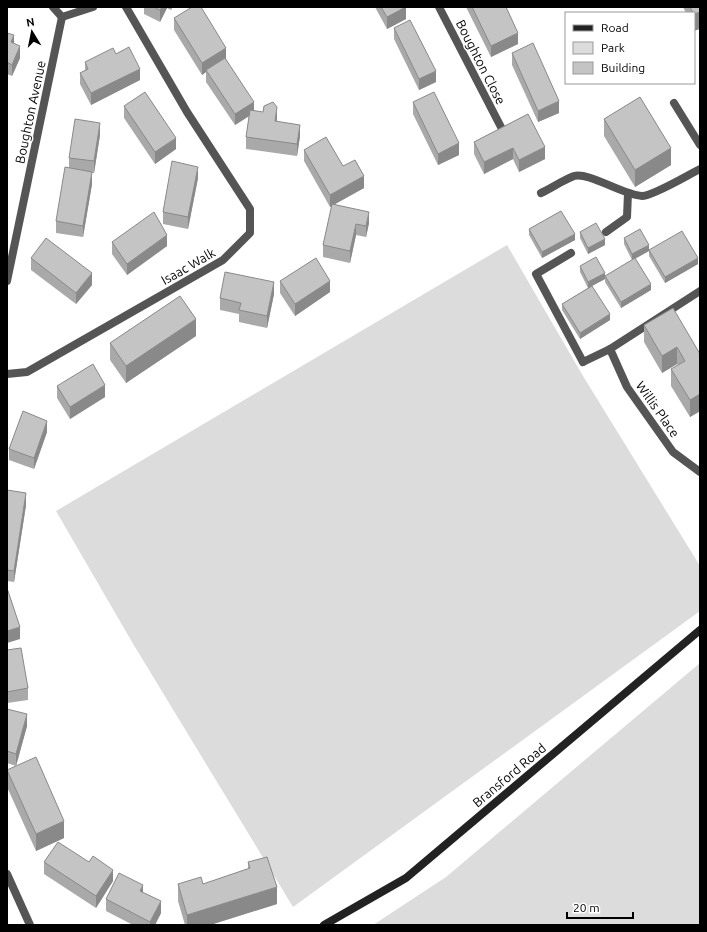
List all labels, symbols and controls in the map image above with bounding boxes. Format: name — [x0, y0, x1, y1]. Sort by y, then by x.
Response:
north arrow — [12, 12, 52, 52]
legend — [565, 12, 695, 84]
text: N — [25, 16, 35, 29]
street label: Boughton Close — [454, 17, 508, 107]
text: Road — [601, 21, 629, 34]
text: Park — [601, 41, 625, 54]
street label: Boughton Avenue — [12, 59, 48, 165]
text: Building — [601, 61, 645, 74]
street label: Isaac Walk — [159, 245, 218, 287]
street label: Willis Place — [634, 378, 682, 440]
street label: Bransford Road — [470, 740, 548, 810]
scale bar — [567, 894, 633, 920]
text: 20 m — [573, 901, 600, 914]

